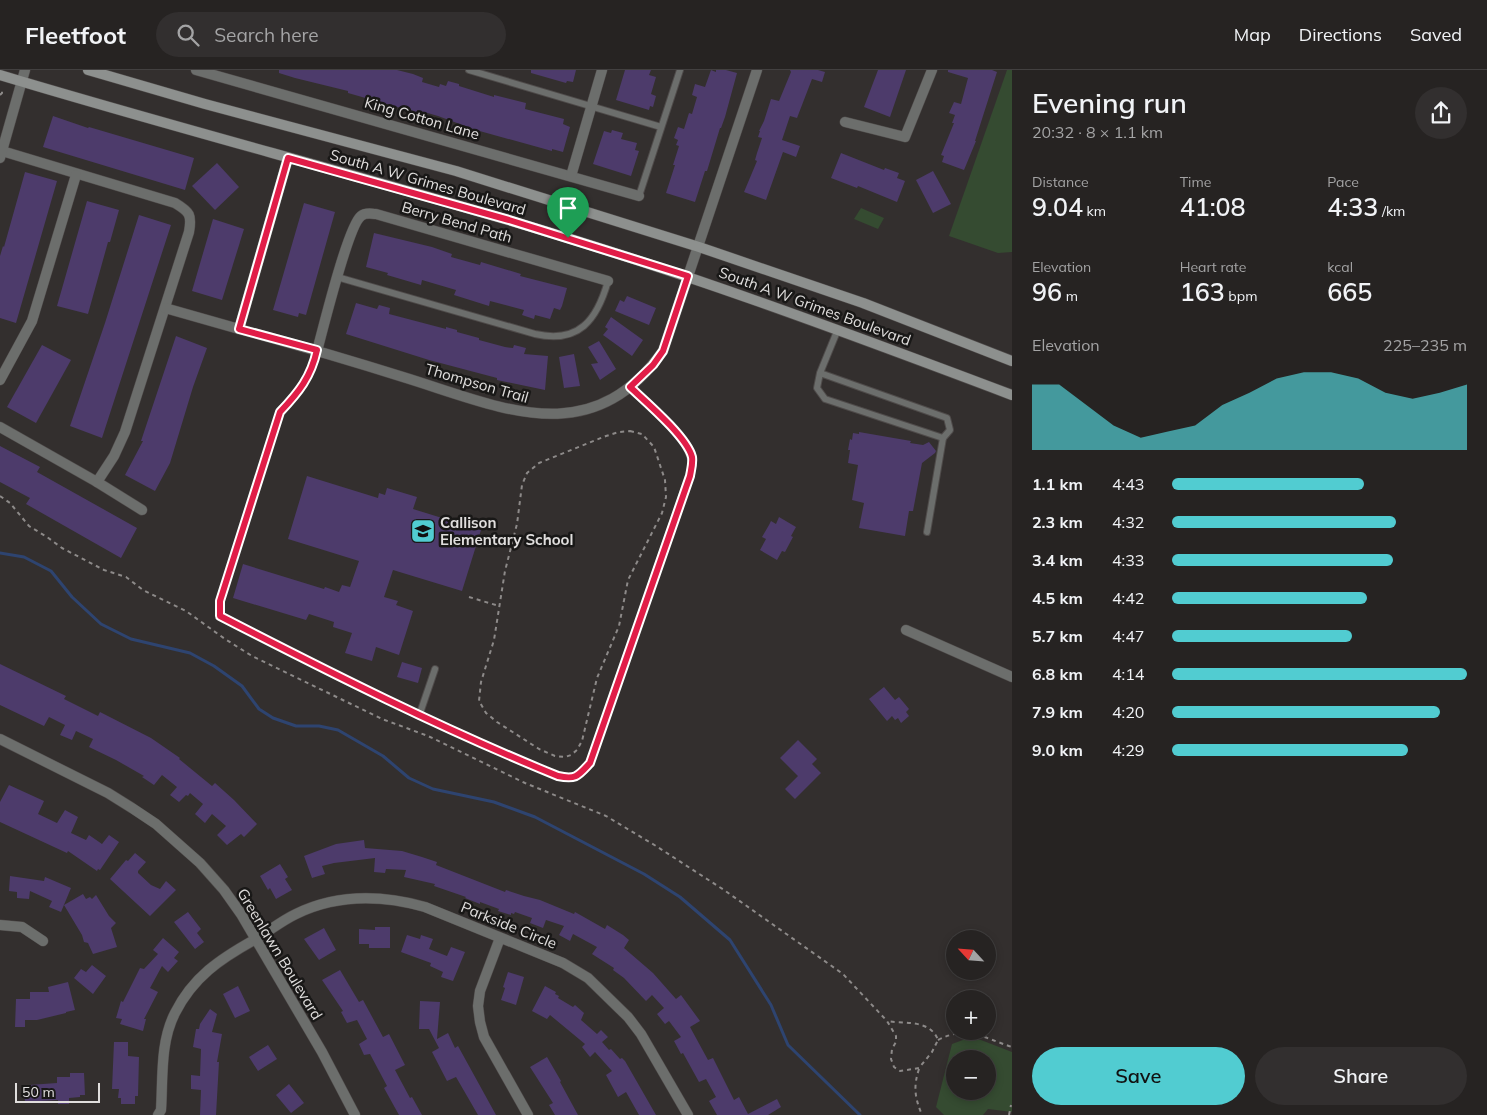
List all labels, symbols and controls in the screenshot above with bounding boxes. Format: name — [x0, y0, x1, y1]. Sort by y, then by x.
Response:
search box — [156, 12, 506, 57]
text: Fleetfoot — [25, 20, 126, 50]
icon: search — [174, 21, 202, 49]
text: Search here — [214, 23, 319, 47]
text: Map — [1234, 23, 1271, 46]
text: Directions — [1299, 23, 1382, 46]
text: Saved — [1410, 23, 1462, 46]
text: Evening run — [1032, 85, 1187, 120]
button: share — [1415, 87, 1467, 139]
street label: King Cotton Lane — [362, 93, 482, 143]
text: 20:32 · 8 × 1.1 km — [1032, 122, 1163, 142]
street label: South A W Grimes Boulevard — [328, 145, 528, 219]
text: Distance — [1032, 173, 1089, 191]
text: Time — [1180, 173, 1211, 191]
text: Pace — [1327, 173, 1359, 191]
pin — [547, 187, 589, 238]
text: 9.04 — [1032, 191, 1083, 222]
text: 41:08 — [1180, 191, 1246, 222]
text: 4:33 — [1327, 191, 1378, 222]
icon: arrive — [554, 194, 582, 222]
street label: Berry Bend Path — [400, 197, 514, 247]
text: km — [1083, 202, 1106, 220]
text: /km — [1378, 202, 1405, 220]
text: Elevation — [1032, 258, 1091, 276]
text: Heart rate — [1180, 258, 1246, 276]
text: kcal — [1327, 258, 1353, 276]
street label: South A W Grimes Boulevard — [716, 262, 914, 350]
text: 96 — [1032, 276, 1062, 307]
text: 163 — [1180, 276, 1225, 307]
text: 665 — [1327, 276, 1372, 307]
text: m — [1062, 287, 1078, 305]
text: bpm — [1225, 287, 1257, 305]
text: Elevation — [1032, 335, 1100, 355]
text: 225–235 m — [1383, 335, 1467, 355]
street label: Thompson Trail — [423, 359, 531, 407]
text: 1.1 km — [1032, 474, 1083, 494]
text: 4:43 — [1112, 474, 1144, 494]
text: 2.3 km — [1032, 512, 1083, 532]
text: 4:32 — [1112, 512, 1144, 532]
place label: Callison Elementary School — [440, 513, 573, 549]
school or university icon: Callison Elementary School — [410, 518, 436, 544]
text: 3.4 km — [1032, 550, 1083, 570]
text: 4:33 — [1112, 550, 1144, 570]
text: 4.5 km — [1032, 588, 1083, 608]
text: 4:42 — [1112, 588, 1144, 608]
text: 5.7 km — [1032, 626, 1083, 646]
text: 4:47 — [1112, 626, 1144, 646]
text: 6.8 km — [1032, 664, 1083, 684]
text: 4:14 — [1112, 664, 1144, 684]
text: 7.9 km — [1032, 702, 1083, 722]
text: 4:20 — [1112, 702, 1144, 722]
text: 9.0 km — [1032, 740, 1083, 760]
text: 4:29 — [1112, 740, 1144, 760]
street label: Greenlawn Boulevard — [233, 885, 327, 1023]
street label: Parkside Circle — [458, 897, 560, 953]
north arrow — [946, 930, 996, 980]
map controls — [946, 930, 996, 1100]
button: + — [946, 990, 996, 1040]
button: Save — [1032, 1047, 1245, 1105]
button: Share — [1255, 1047, 1467, 1105]
button: − — [946, 1050, 996, 1100]
scale bar — [15, 1080, 100, 1103]
text: 50 m — [22, 1083, 55, 1101]

